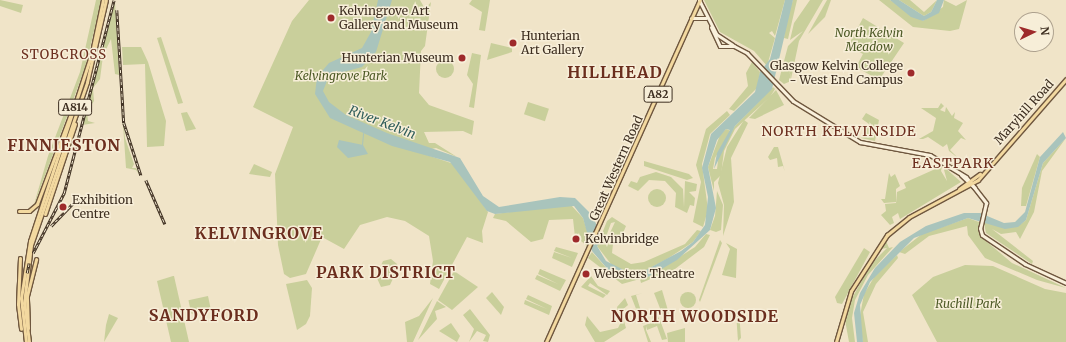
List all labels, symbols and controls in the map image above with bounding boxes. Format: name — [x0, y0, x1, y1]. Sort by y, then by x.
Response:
place label: Kelvingrove Art Gallery and Museum — [339, 4, 458, 32]
north arrow — [1014, 12, 1054, 52]
marker: Kelvingrove Art Gallery and Museum — [326, 13, 336, 23]
park label: North Kelvin Meadow — [835, 26, 903, 54]
text: N — [1038, 26, 1052, 36]
place label: Hunterian Art Gallery — [521, 29, 584, 57]
marker: Hunterian Art Gallery — [508, 38, 518, 48]
district label: STOBCROSS — [21, 47, 107, 63]
place label: Hunterian Museum — [342, 51, 454, 65]
marker: Hunterian Museum — [457, 53, 467, 63]
place label: Glasgow Kelvin College - West End Campus — [770, 59, 903, 87]
district label: HILLHEAD — [567, 62, 663, 82]
marker: Glasgow Kelvin College - West End Campus — [906, 68, 916, 78]
park label: Kelvingrove Park — [295, 69, 387, 83]
street label: Maryhill Road — [991, 77, 1057, 147]
road number: A82 — [643, 85, 673, 103]
road number: A814 — [58, 98, 92, 116]
water label: River Kelvin — [346, 103, 418, 143]
street label: Great Western Road — [586, 113, 646, 223]
district label: NORTH KELVINSIDE — [761, 123, 917, 139]
district label: FINNIESTON — [7, 135, 121, 155]
district label: EASTPARK — [912, 155, 994, 171]
place label: Exhibition Centre — [72, 193, 133, 221]
marker: Exhibition Centre — [57, 201, 69, 213]
district label: KELVINGROVE — [195, 223, 323, 243]
place label: Kelvinbridge — [585, 232, 659, 246]
marker: Kelvinbridge — [570, 233, 582, 245]
district label: PARK DISTRICT — [316, 262, 456, 282]
place label: Websters Theatre — [594, 267, 694, 281]
marker: Websters Theatre — [581, 269, 591, 279]
park label: Ruchill Park — [935, 297, 1001, 311]
district label: SANDYFORD — [149, 305, 259, 325]
district label: NORTH WOODSIDE — [611, 306, 779, 326]

